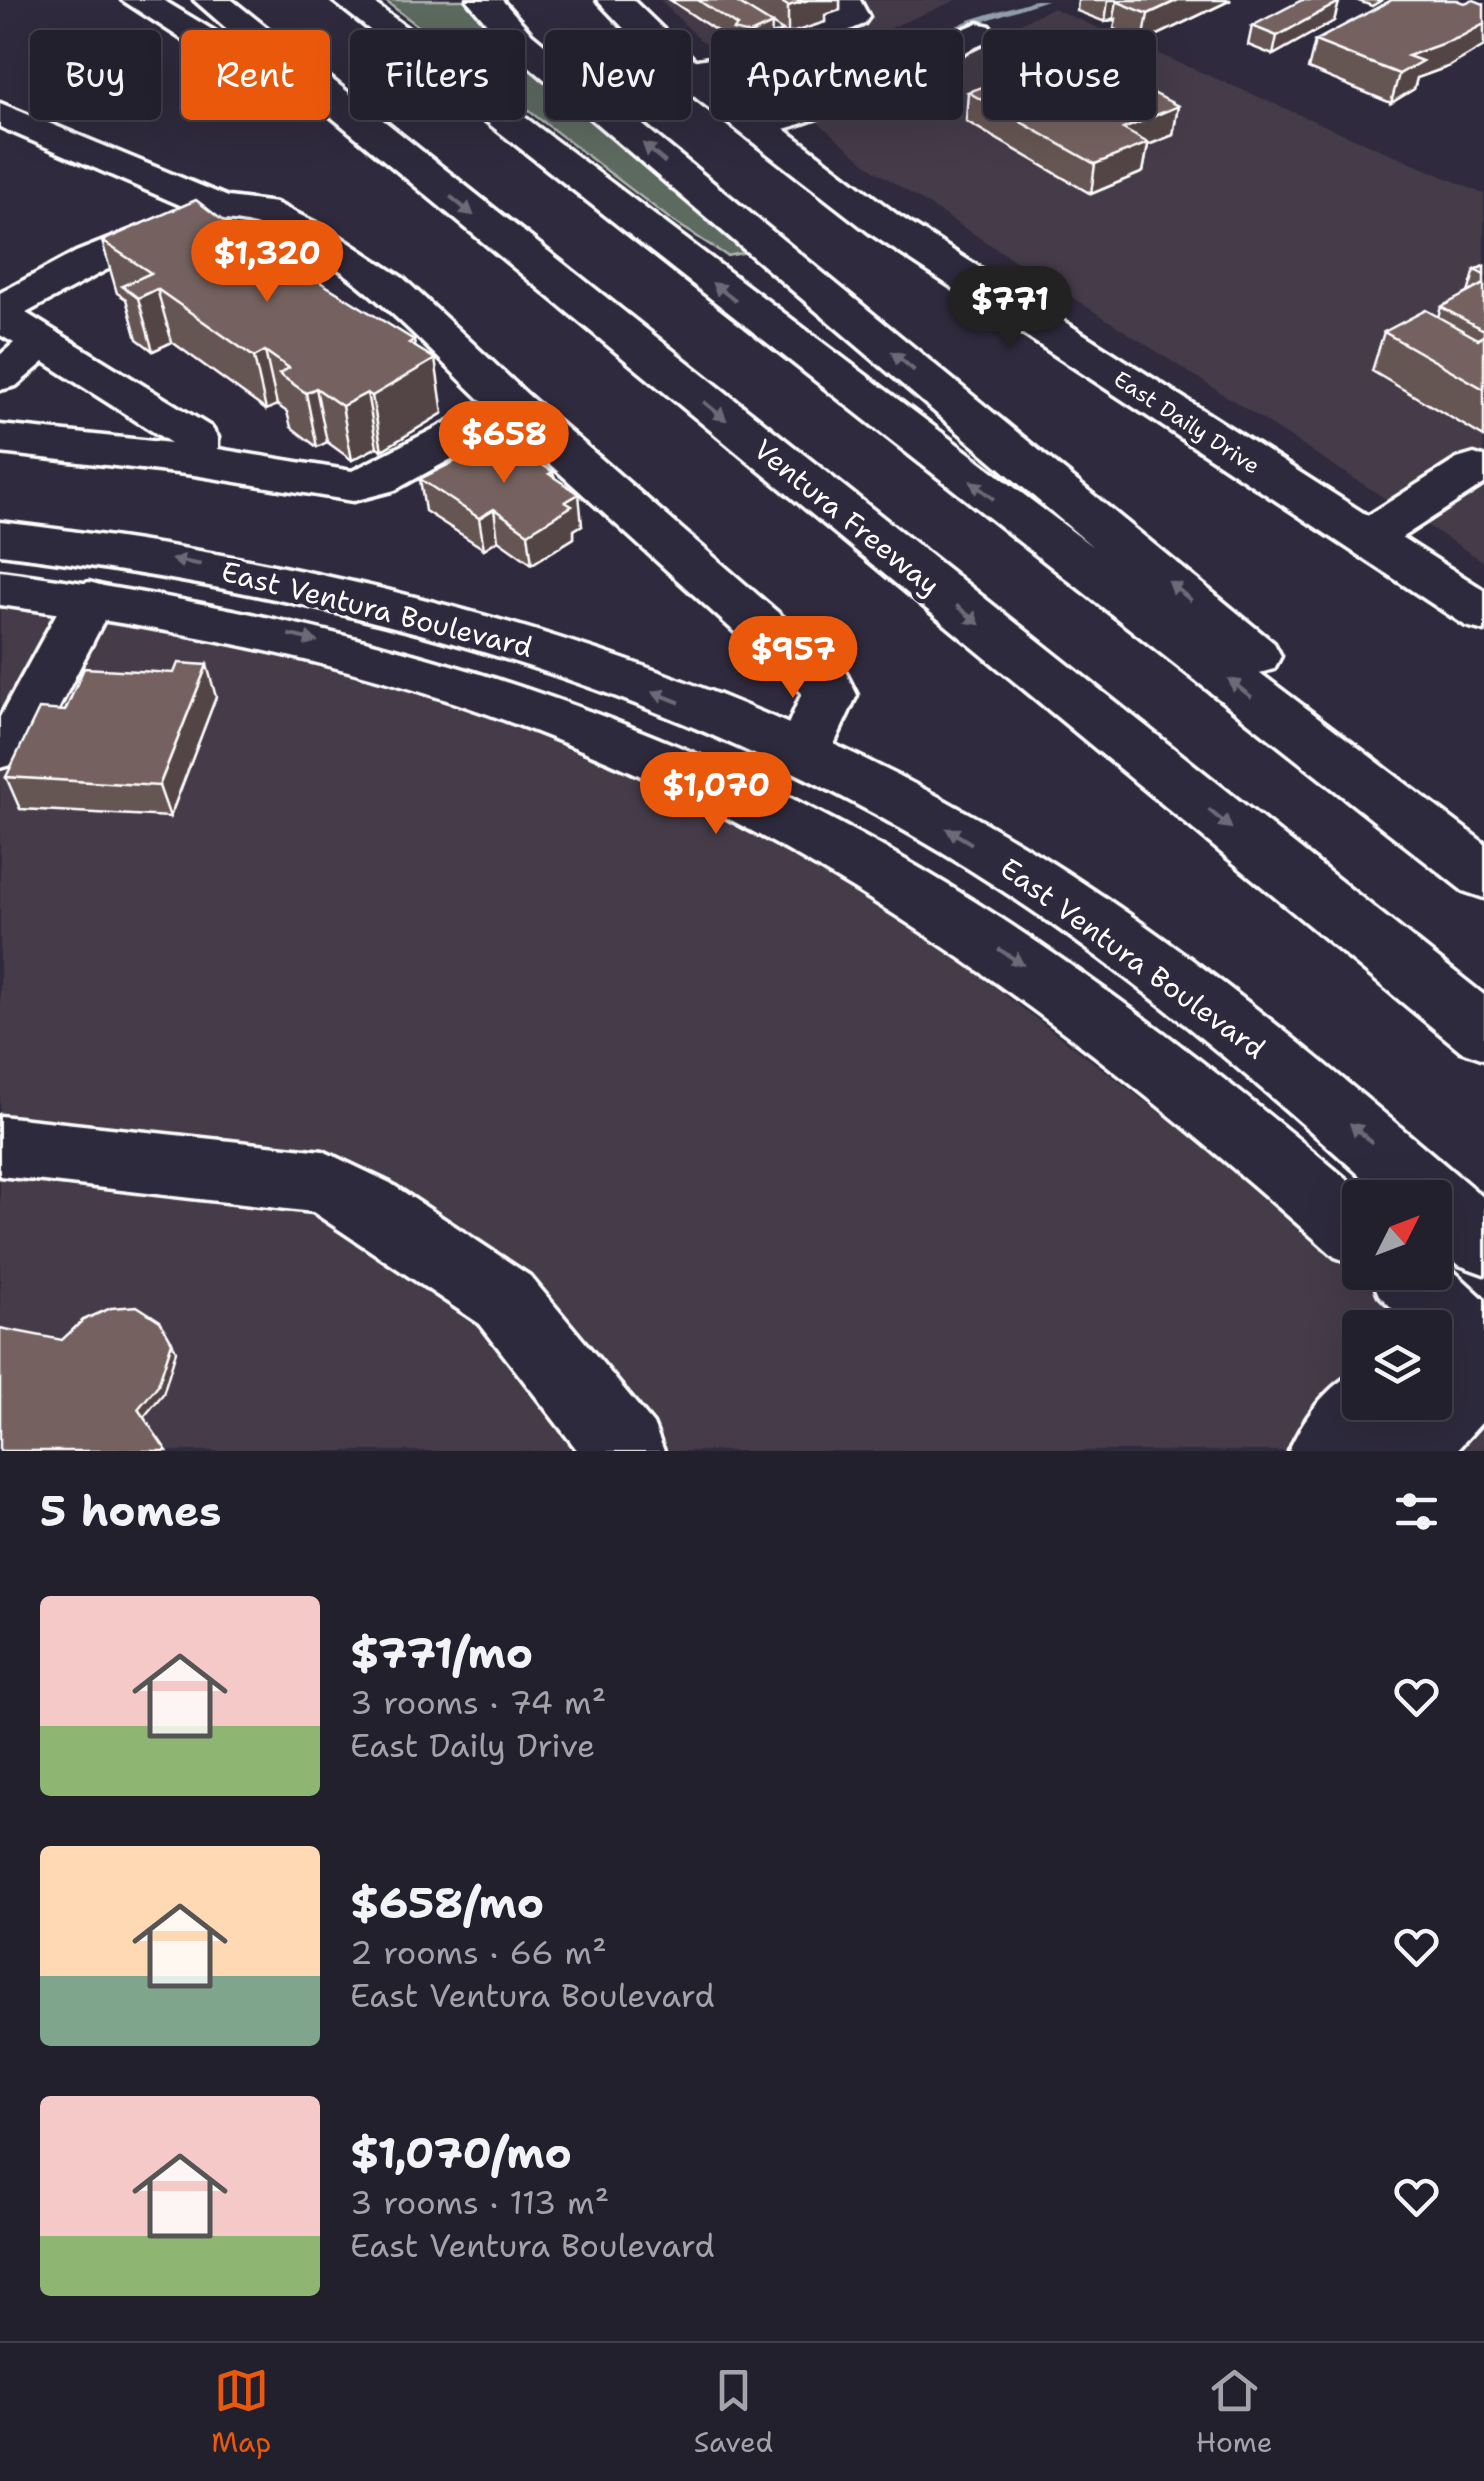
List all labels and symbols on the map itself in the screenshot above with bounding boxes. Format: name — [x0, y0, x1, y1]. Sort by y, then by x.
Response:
one-way arrow — [641, 142, 666, 164]
one-way arrow — [450, 195, 475, 216]
pin: $1,320 — [186, 220, 348, 305]
pin: $771 — [951, 266, 1069, 351]
one-way arrow — [712, 281, 738, 302]
one-way arrow — [891, 351, 916, 372]
street label: East Daily Drive — [1108, 364, 1265, 480]
one-way arrow — [702, 400, 728, 421]
pin: $658 — [445, 401, 563, 486]
street label: Ventura Freeway — [746, 430, 948, 604]
one-way arrow — [969, 480, 995, 500]
street label: East Ventura Boulevard — [218, 552, 536, 666]
one-way arrow — [170, 554, 201, 569]
one-way arrow — [1167, 581, 1192, 603]
one-way arrow — [955, 604, 980, 625]
pin: $957 — [734, 616, 852, 701]
one-way arrow — [288, 631, 319, 646]
one-way arrow — [1227, 678, 1253, 698]
one-way arrow — [651, 688, 681, 704]
pin: $1,070 — [635, 752, 797, 837]
one-way arrow — [1208, 808, 1233, 829]
one-way arrow — [945, 828, 973, 845]
street label: East Ventura Boulevard — [993, 849, 1273, 1067]
one-way arrow — [997, 947, 1025, 965]
one-way arrow — [1348, 1122, 1373, 1144]
north arrow — [1342, 1180, 1452, 1290]

